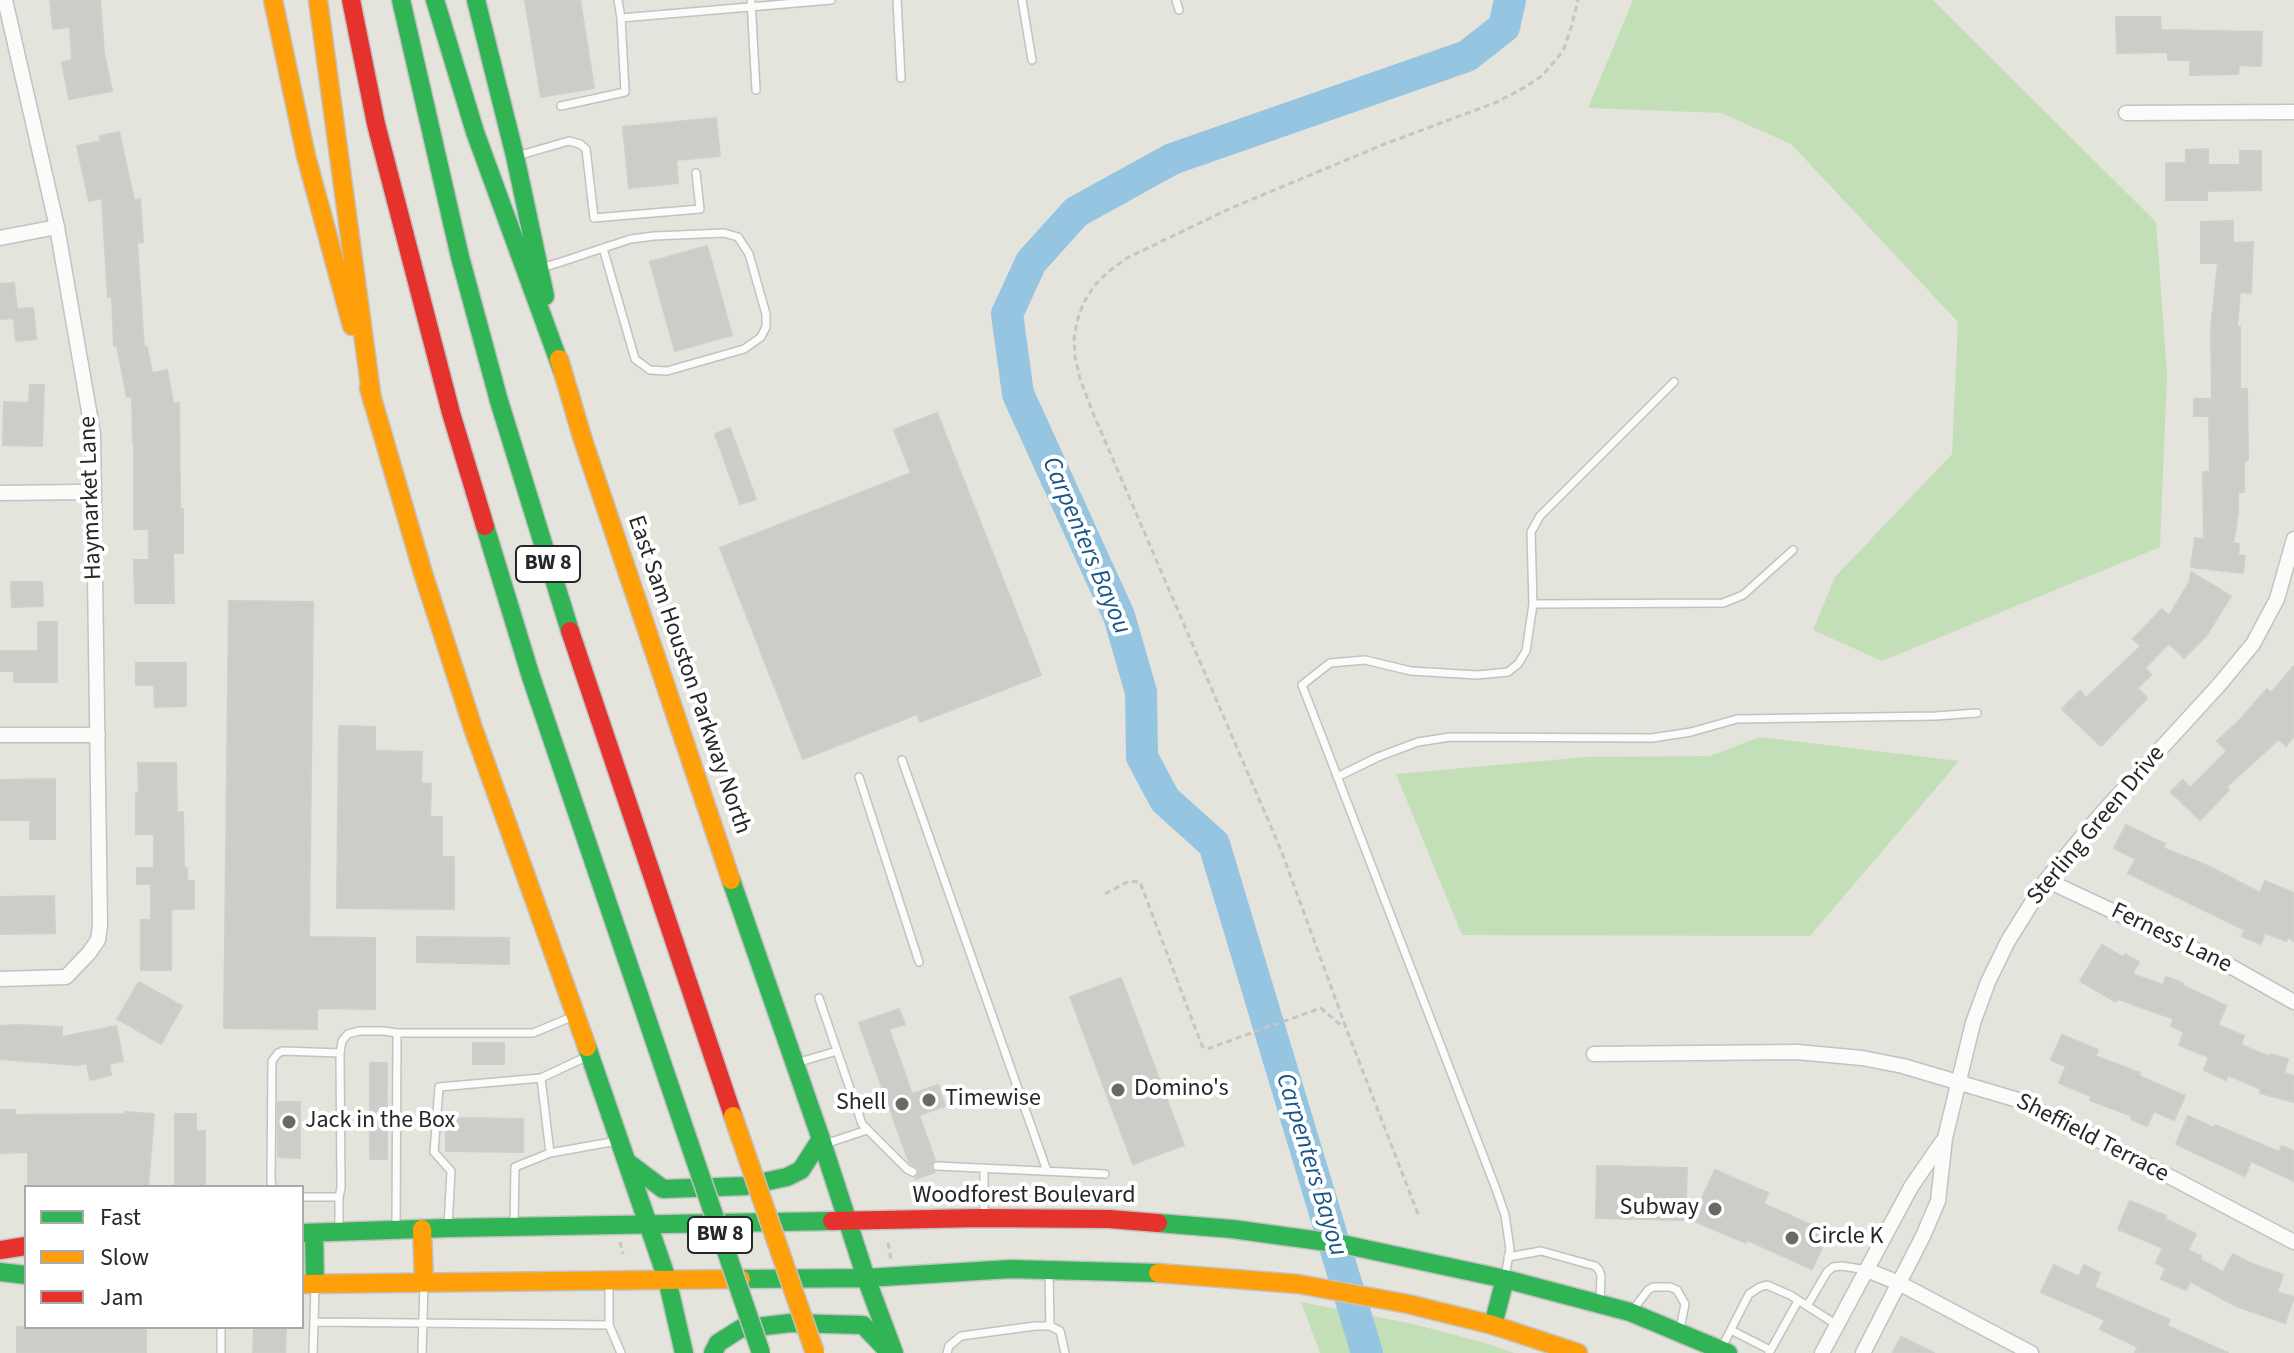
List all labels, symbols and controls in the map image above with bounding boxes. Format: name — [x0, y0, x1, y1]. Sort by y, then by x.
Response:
street label: Haymarket Lane — [75, 416, 109, 580]
water label: Carpenters Bayou — [1034, 453, 1136, 639]
street label: East Sam Houston Parkway North — [620, 512, 756, 838]
road number: BW 8 — [516, 546, 580, 582]
street label: Sterling Green Drive — [2022, 741, 2172, 911]
street label: Ferness Lane — [2106, 897, 2236, 981]
water label: Carpenters Bayou — [1267, 1070, 1353, 1260]
place label: Domino's — [1134, 1076, 1229, 1104]
marker: Domino's — [1109, 1081, 1127, 1099]
place label: Timewise — [945, 1086, 1041, 1114]
street label: Sheffield Terrace — [2011, 1088, 2173, 1190]
place label: Shell — [836, 1090, 886, 1118]
marker: Timewise — [920, 1091, 938, 1109]
marker: Shell — [893, 1095, 911, 1113]
place label: Jack in the Box — [305, 1108, 455, 1136]
marker: Jack in the Box — [280, 1113, 298, 1131]
street label: Woodforest Boulevard — [912, 1183, 1136, 1211]
legend — [24, 1185, 304, 1329]
place label: Subway — [1620, 1195, 1699, 1223]
text: Fast — [100, 1200, 141, 1235]
marker: Subway — [1706, 1200, 1724, 1218]
road number: BW 8 — [688, 1217, 752, 1253]
place label: Circle K — [1808, 1224, 1883, 1252]
marker: Circle K — [1783, 1229, 1801, 1247]
text: Slow — [100, 1240, 149, 1275]
text: Jam — [100, 1280, 144, 1315]

